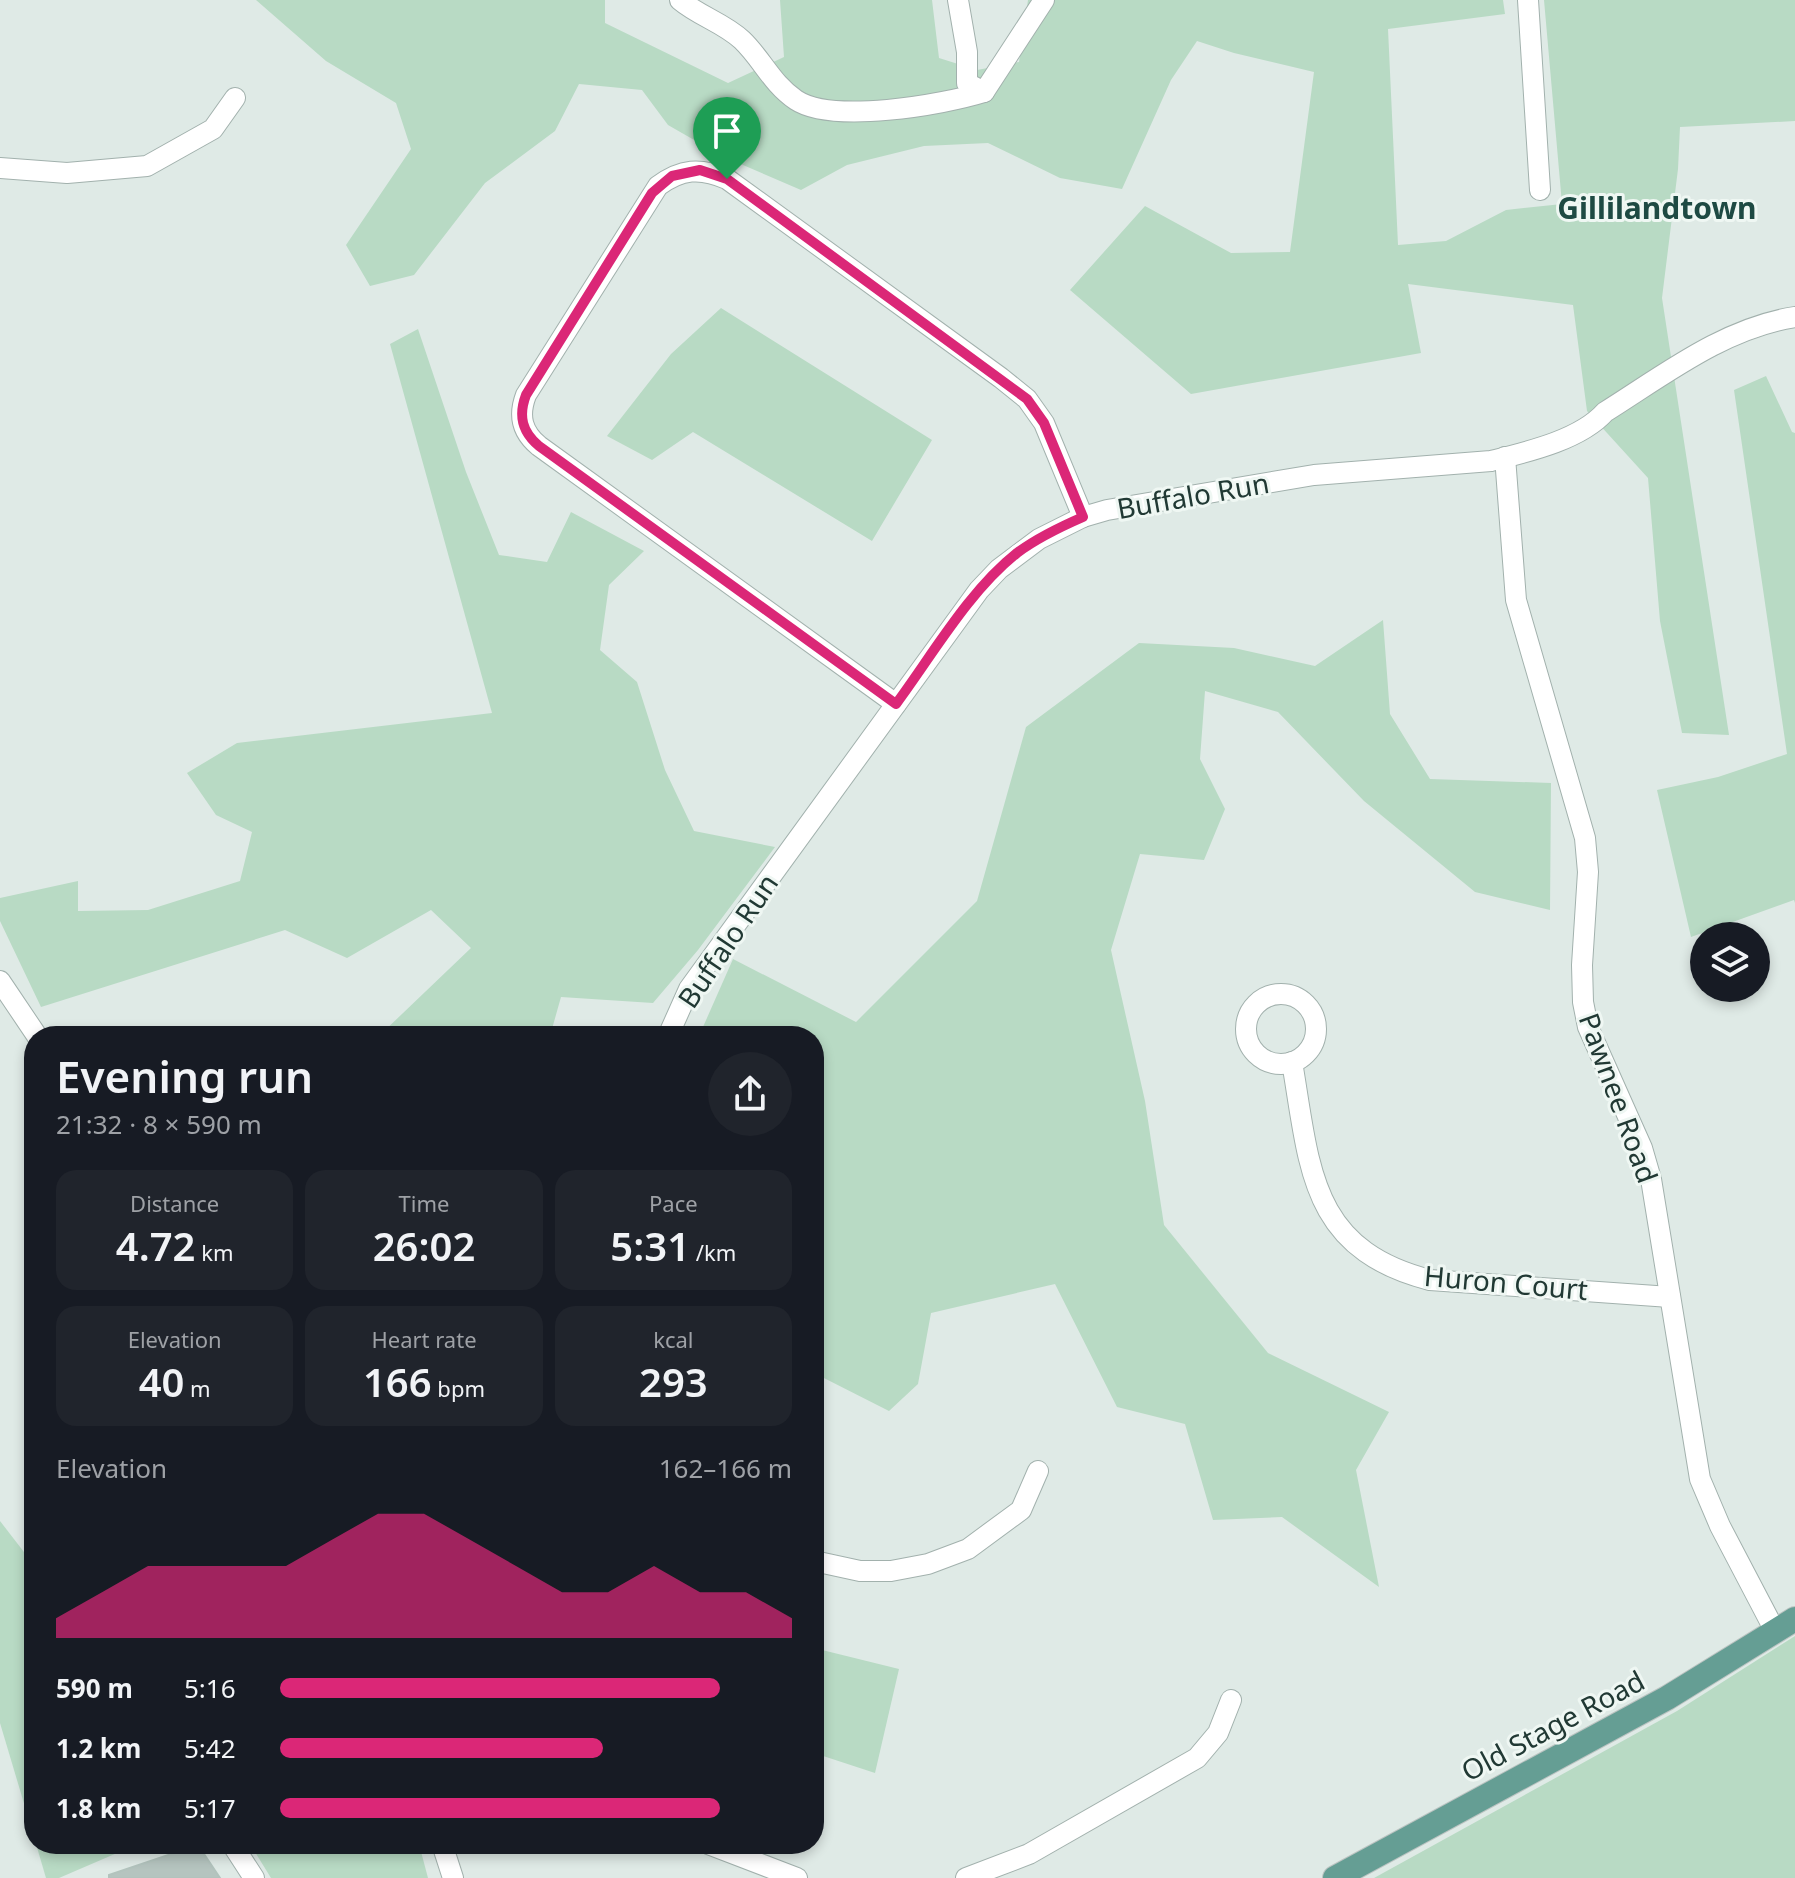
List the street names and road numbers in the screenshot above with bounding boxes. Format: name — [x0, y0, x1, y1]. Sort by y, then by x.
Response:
street label: Buffalo Run — [1114, 463, 1272, 527]
street label: Buffalo Run — [668, 866, 786, 1015]
street label: Pawnee Road — [1571, 1007, 1667, 1188]
street label: Huron Court — [1423, 1256, 1590, 1308]
street label: Old Stage Road — [1454, 1661, 1651, 1789]

